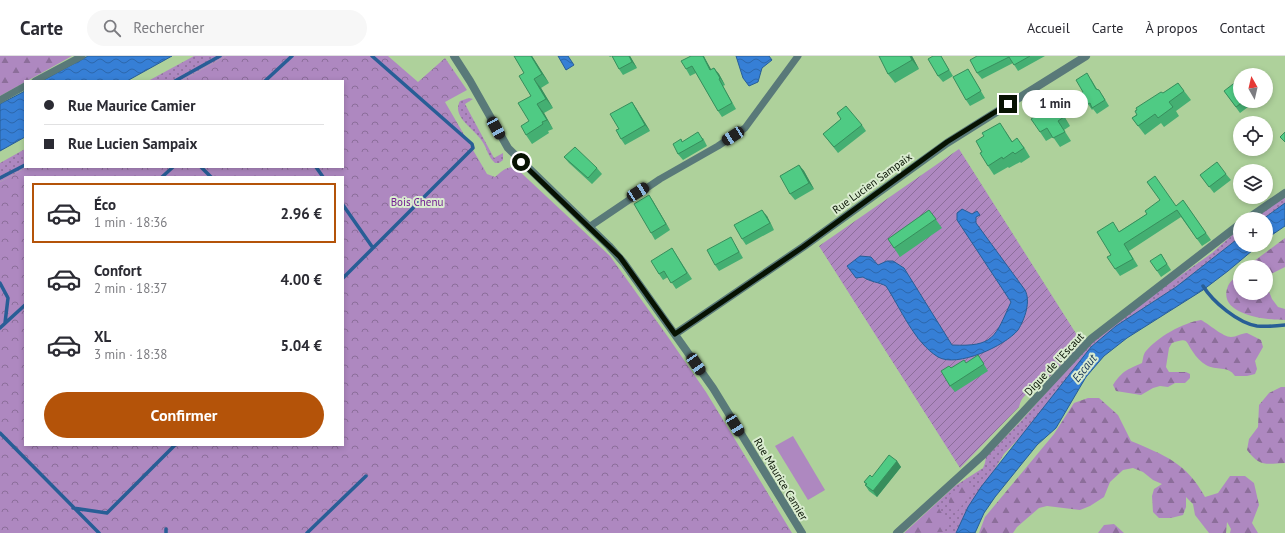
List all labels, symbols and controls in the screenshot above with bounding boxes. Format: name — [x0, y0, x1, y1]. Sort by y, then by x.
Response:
search box — [87, 10, 367, 46]
text: Carte — [20, 16, 63, 40]
icon: search — [101, 17, 123, 39]
text: Rechercher — [133, 18, 204, 37]
text: Accueil — [1027, 19, 1070, 37]
text: Carte — [1092, 19, 1123, 37]
text: À propos — [1145, 19, 1198, 37]
text: Contact — [1220, 19, 1265, 37]
north arrow — [1233, 68, 1273, 108]
map controls — [1233, 68, 1273, 300]
callout: 1 min — [1022, 90, 1088, 118]
route end — [999, 95, 1017, 113]
text: 1 min — [1039, 95, 1071, 112]
text: Rue Maurice Camier — [68, 96, 195, 115]
car — [485, 115, 507, 141]
button: locate — [1233, 116, 1273, 156]
car — [720, 124, 746, 148]
text: Rue Lucien Sampaix — [68, 134, 197, 153]
street label: Rue Lucien Sampaix — [829, 149, 915, 217]
route start — [512, 153, 530, 171]
button: layers — [1233, 164, 1273, 204]
car — [625, 180, 651, 204]
icon: car — [46, 195, 82, 231]
text: Éco — [94, 195, 116, 214]
park label: Bois Chenu — [391, 195, 443, 209]
text: 2.96 € — [280, 204, 322, 223]
button: + — [1233, 212, 1273, 252]
text: 1 min · 18:36 — [94, 214, 167, 231]
button: − — [1233, 260, 1273, 300]
icon: car — [46, 261, 82, 297]
text: Confort — [94, 261, 142, 280]
text: 4.00 € — [280, 270, 322, 289]
text: 2 min · 18:37 — [94, 280, 167, 297]
icon: car — [46, 327, 82, 363]
text: XL — [94, 327, 111, 346]
street label: Digue de l'Escaut — [1021, 330, 1087, 398]
text: 5.04 € — [280, 336, 322, 355]
text: 3 min · 18:38 — [94, 346, 167, 363]
car — [684, 351, 708, 377]
water label: Escaut — [1069, 351, 1099, 385]
button: Confirmer — [44, 392, 324, 438]
car — [724, 412, 746, 438]
street label: Rue Maurice Camier — [751, 435, 811, 523]

